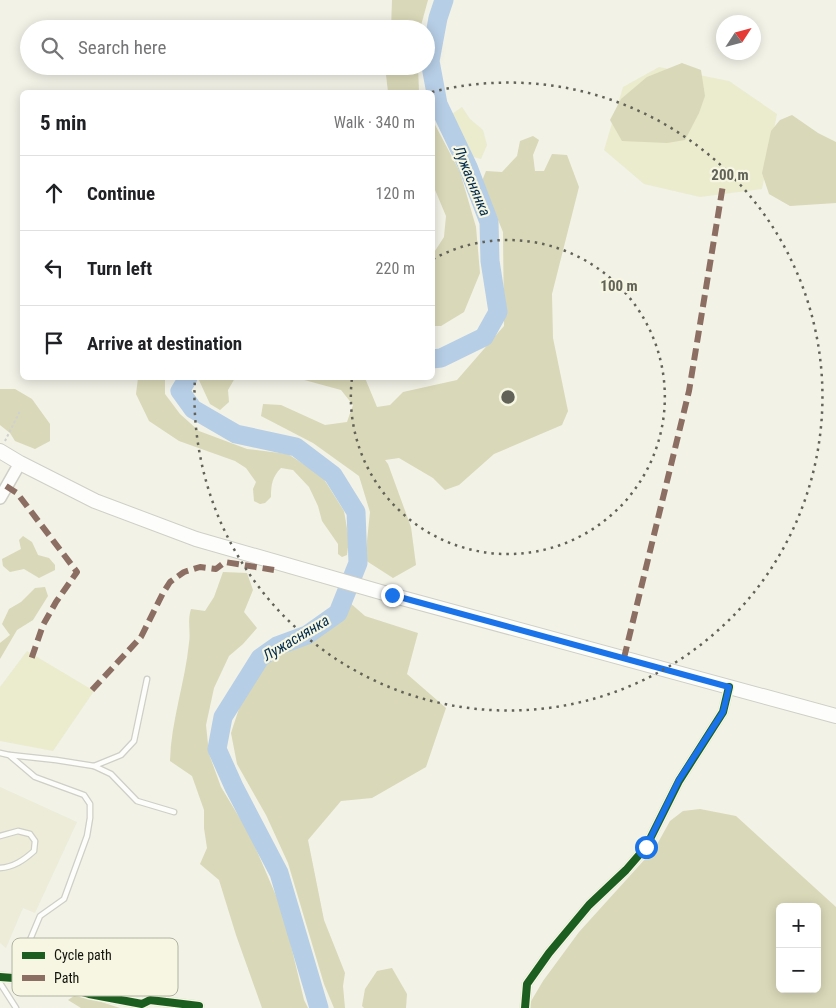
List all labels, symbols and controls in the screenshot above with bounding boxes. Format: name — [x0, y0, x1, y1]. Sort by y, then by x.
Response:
north arrow — [716, 15, 761, 60]
search box — [20, 20, 435, 75]
icon: search — [38, 34, 66, 62]
text: Search here — [78, 36, 166, 59]
text: 5 min — [40, 111, 87, 135]
text: Walk · 340 m — [334, 113, 415, 132]
water label: Лужаснянка — [449, 142, 494, 219]
text: 200 m — [711, 166, 749, 184]
icon: ahead — [40, 179, 68, 207]
text: Continue — [87, 182, 155, 205]
text: 120 m — [376, 184, 415, 203]
icon: left — [40, 254, 68, 282]
text: Turn left — [87, 257, 152, 280]
text: 220 m — [376, 259, 415, 278]
text: 100 m — [600, 277, 638, 295]
icon: arrive — [40, 329, 68, 357]
text: Arrive at destination — [87, 332, 242, 355]
centre of rings — [499, 388, 517, 406]
route end — [381, 584, 404, 607]
water label: Лужаснянка — [259, 611, 332, 665]
route start — [635, 836, 658, 859]
map controls — [776, 903, 821, 993]
button: + — [776, 903, 821, 948]
legend — [12, 938, 178, 996]
text: Cycle path — [54, 947, 112, 963]
button: − — [776, 948, 821, 993]
text: Path — [54, 970, 79, 986]

